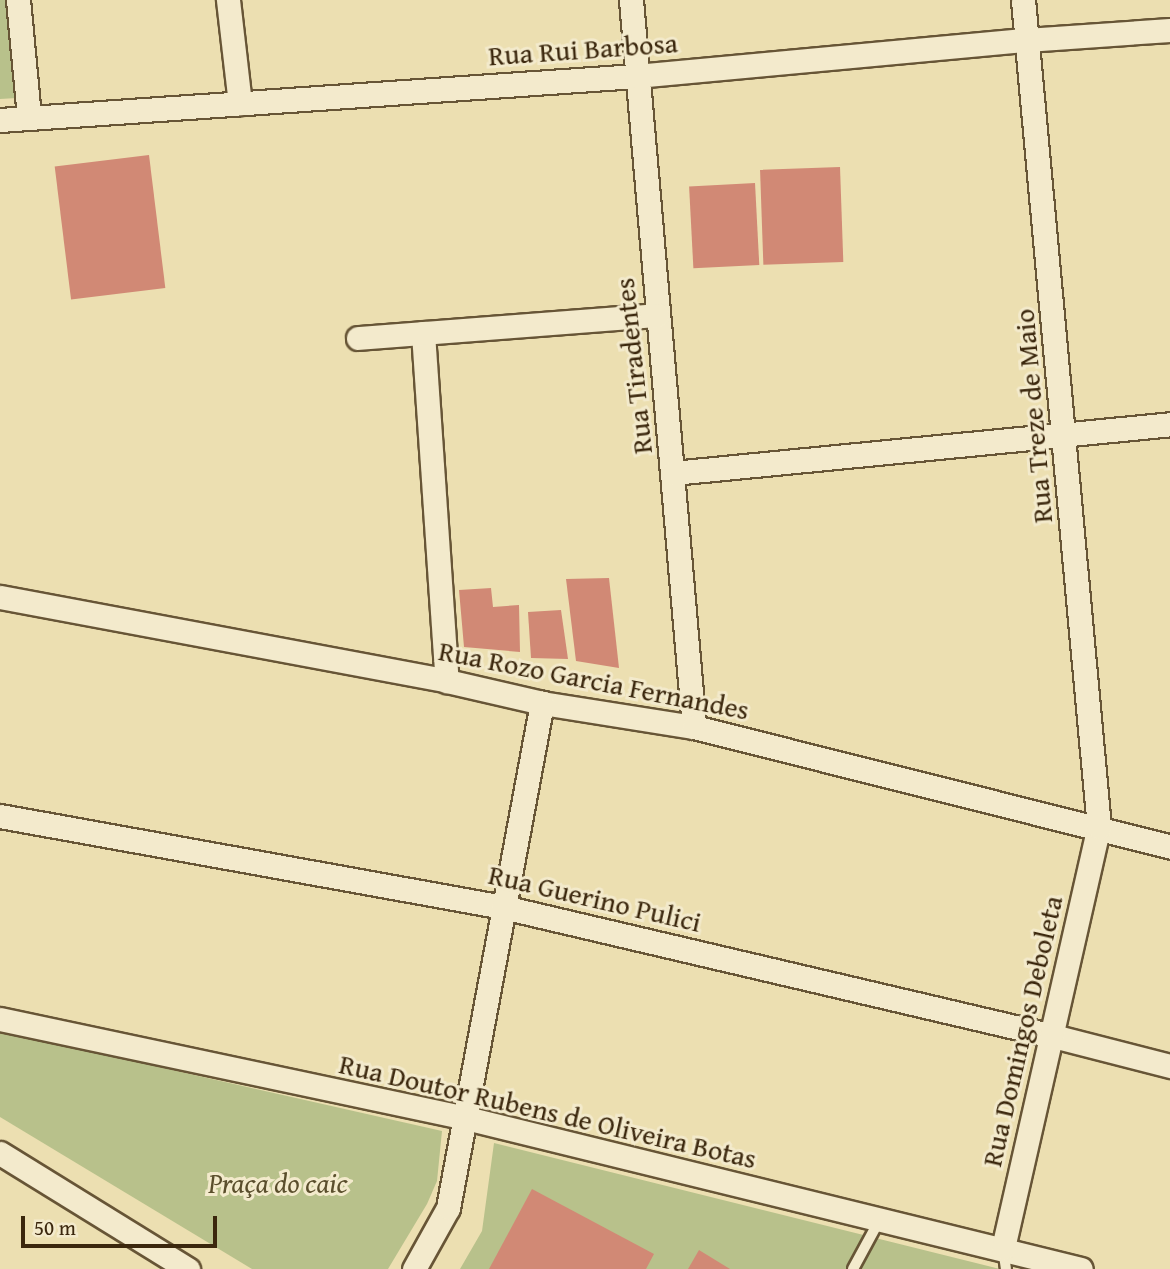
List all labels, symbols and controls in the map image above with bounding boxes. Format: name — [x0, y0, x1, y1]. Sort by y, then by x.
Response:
street label: Rua Rui Barbosa — [487, 26, 679, 72]
street label: Rua Tiradentes — [607, 276, 659, 456]
street label: Rua Treze de Maio — [1007, 308, 1059, 524]
street label: Rua Rozo Garcia Fernandes — [436, 633, 752, 727]
street label: Rua Guerino Pulici — [485, 857, 705, 939]
street label: Rua Domingos Deboleta — [974, 892, 1070, 1170]
street label: Rua Doutor Rubens de Oliveira Botas — [336, 1047, 760, 1175]
park label: Praça do caic — [208, 1166, 348, 1200]
scale bar — [24, 1202, 220, 1246]
text: 50 m — [34, 1212, 76, 1243]

